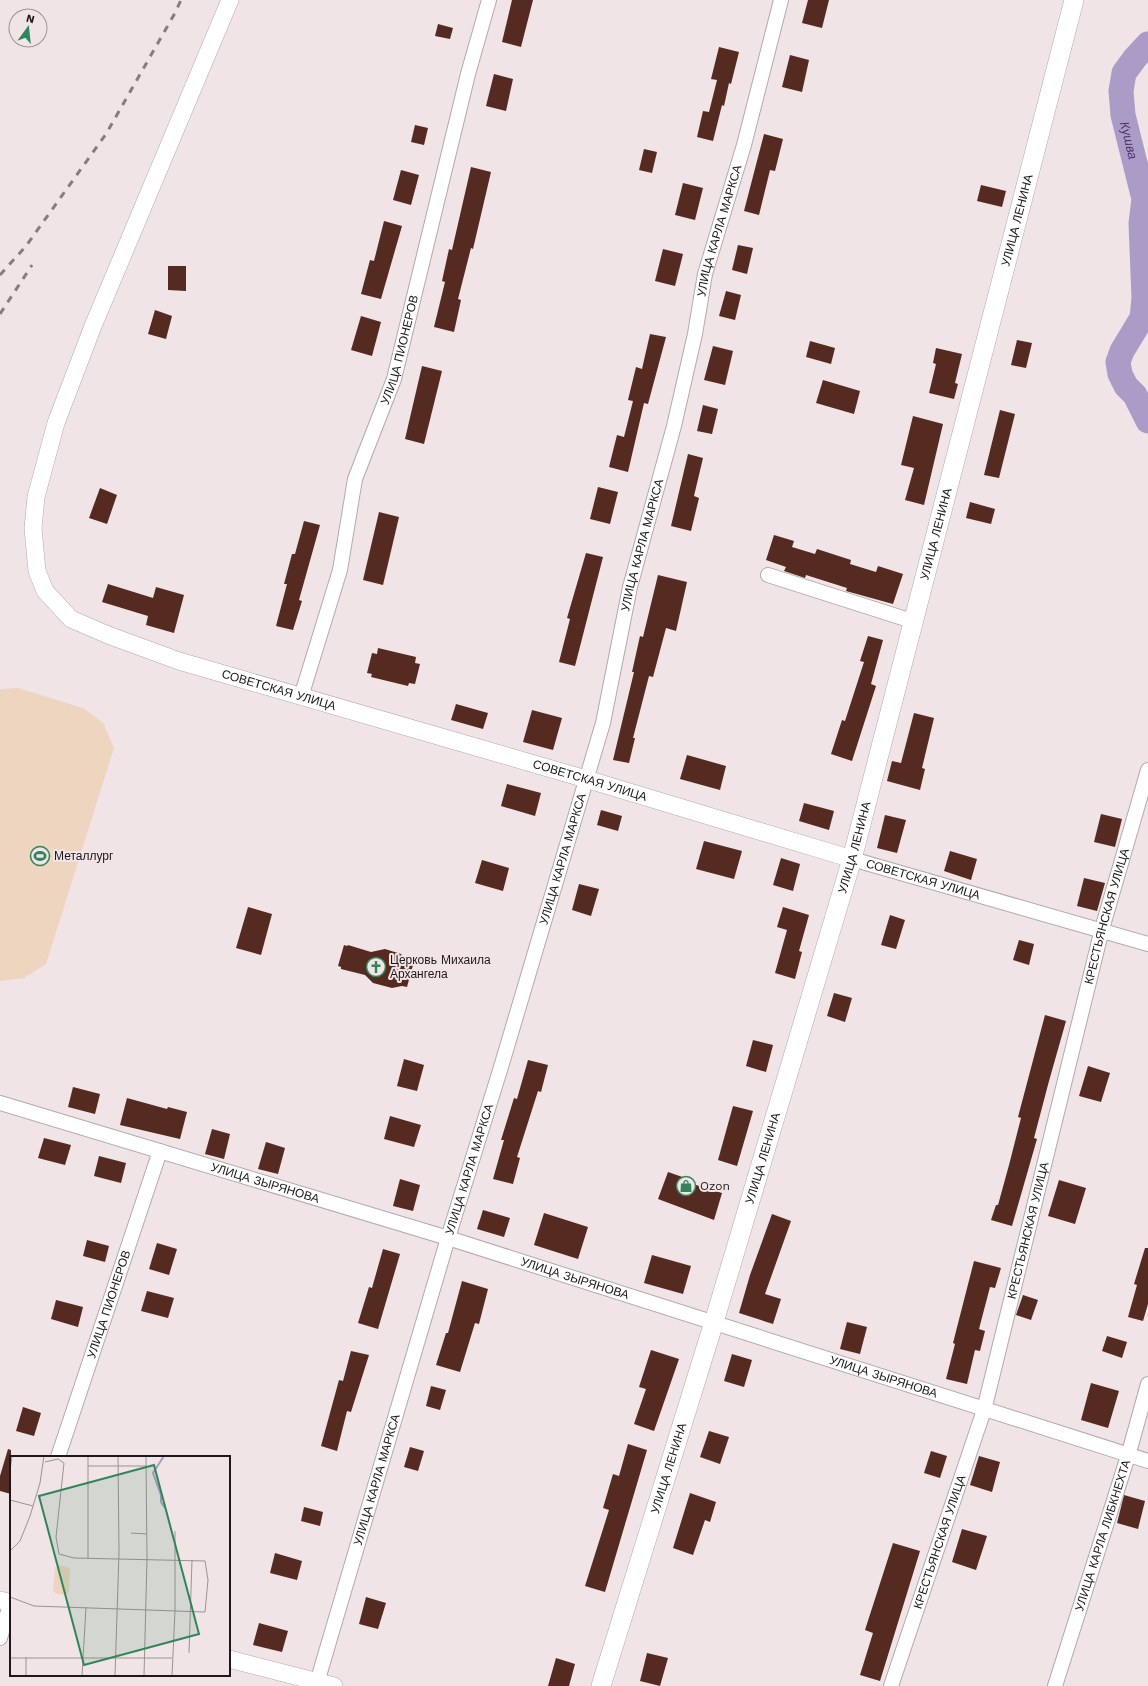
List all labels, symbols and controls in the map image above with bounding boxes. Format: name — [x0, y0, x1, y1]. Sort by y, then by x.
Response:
north arrow — [8, 8, 48, 48]
text: N — [25, 11, 36, 26]
water label: Кушва — [1117, 120, 1141, 161]
street label: УЛИЦА КАРЛА МАРКСА — [694, 163, 745, 298]
street label: УЛИЦА ЛЕНИНА — [998, 173, 1036, 268]
street label: УЛИЦА ПИОНЕРОВ — [378, 294, 421, 407]
street label: УЛИЦА КАРЛА МАРКСА — [618, 477, 666, 613]
street label: УЛИЦА ЛЕНИНА — [917, 486, 955, 581]
street label: СОВЕТСКАЯ УЛИЦА — [220, 667, 338, 713]
street label: СОВЕТСКАЯ УЛИЦА — [531, 757, 649, 804]
street label: УЛИЦА КАРЛА МАРКСА — [537, 792, 589, 926]
street label: УЛИЦА ЛЕНИНА — [835, 800, 874, 895]
sports icon: Металлург — [29, 845, 51, 867]
street label: КРЕСТЬЯНСКАЯ УЛИЦА — [1082, 847, 1132, 986]
place label: Металлург — [54, 849, 114, 863]
street label: СОВЕТСКАЯ УЛИЦА — [864, 856, 982, 902]
place label: Церковь Михаила Архангела — [390, 953, 491, 981]
church icon: Церковь Михаила Архангела — [365, 956, 387, 978]
street label: УЛИЦА КАРЛА МАРКСА — [442, 1102, 496, 1236]
street label: УЛИЦА ЛЕНИНА — [743, 1111, 783, 1206]
street label: УЛИЦА ЗЫРЯНОВА — [209, 1160, 321, 1206]
street label: КРЕСТЬЯНСКАЯ УЛИЦА — [1004, 1161, 1052, 1300]
shop icon: Ozon — [675, 1175, 697, 1197]
place label: Ozon — [700, 1179, 730, 1193]
street label: УЛИЦА ПИОНЕРОВ — [84, 1248, 133, 1360]
street label: УЛИЦА ЗЫРЯНОВА — [519, 1255, 631, 1302]
street label: УЛИЦА ЗЫРЯНОВА — [828, 1353, 939, 1401]
street label: УЛИЦА КАРЛА МАРКСА — [351, 1412, 403, 1547]
street label: УЛИЦА ЛЕНИНА — [648, 1421, 689, 1516]
inset map — [10, 1456, 230, 1676]
street label: УЛИЦА КАРЛА ЛИБКНЕХТА — [1072, 1458, 1133, 1613]
street label: КРЕСТЬЯНСКАЯ УЛИЦА — [910, 1473, 969, 1611]

